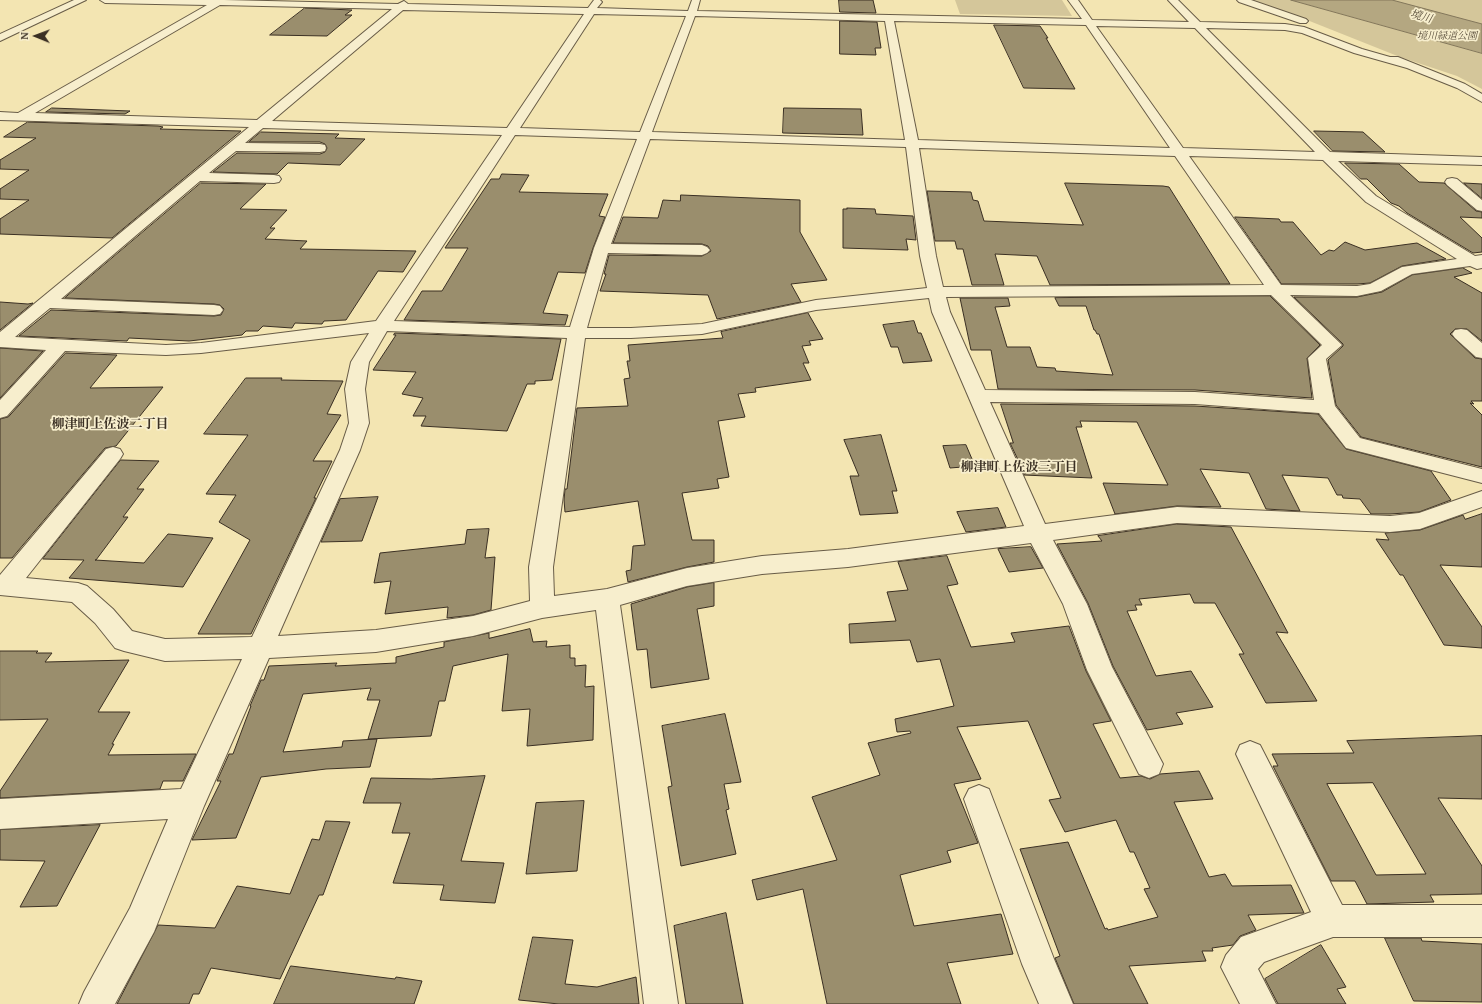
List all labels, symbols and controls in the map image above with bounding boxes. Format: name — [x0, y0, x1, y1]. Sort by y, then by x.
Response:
water label: 境川 — [1409, 8, 1433, 26]
north arrow — [16, 16, 56, 56]
park label: 境川緑道公園 — [1417, 30, 1477, 42]
text: N — [16, 32, 32, 40]
district label: 柳津町上佐波二丁目 — [52, 417, 168, 433]
district label: 柳津町上佐波三丁目 — [961, 460, 1077, 476]

